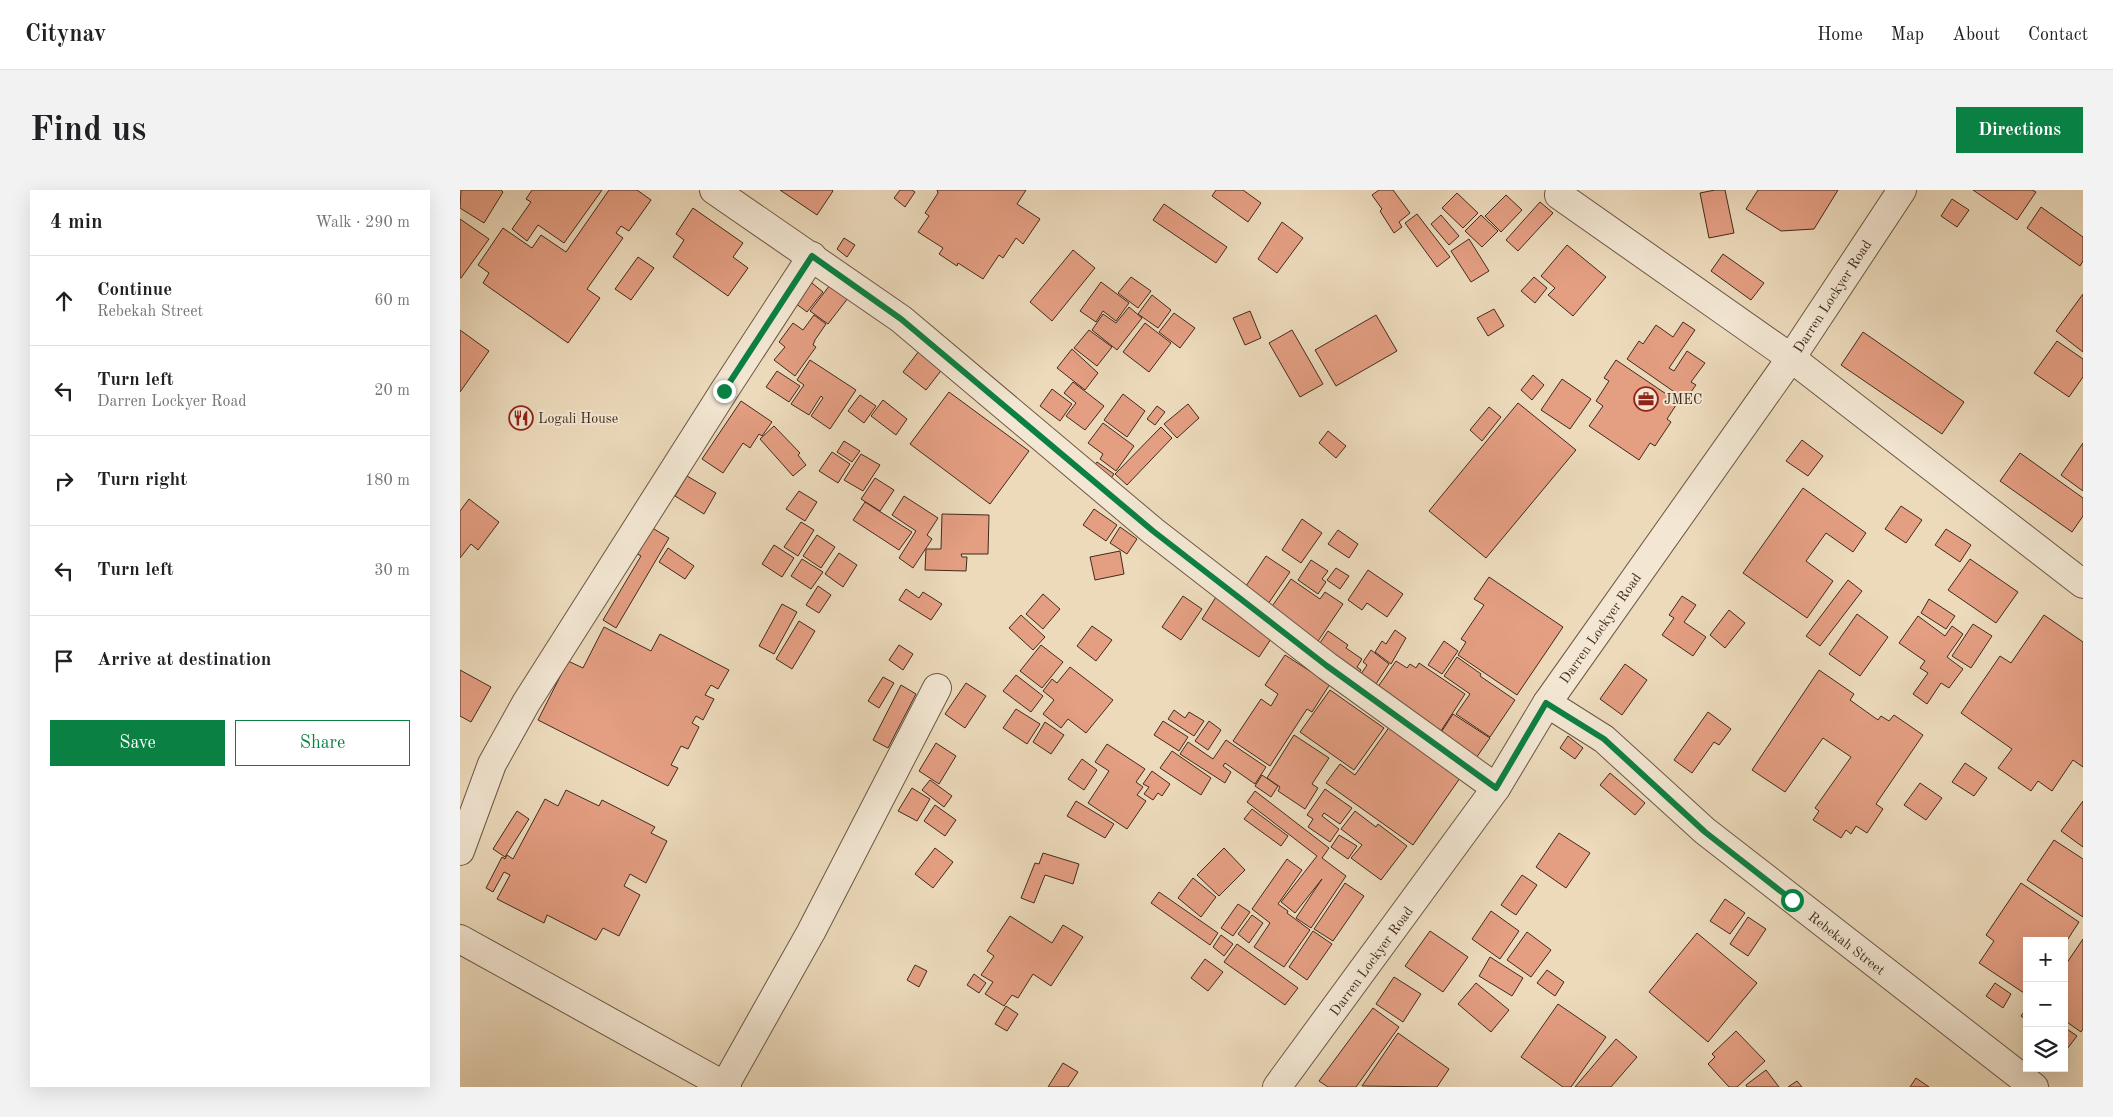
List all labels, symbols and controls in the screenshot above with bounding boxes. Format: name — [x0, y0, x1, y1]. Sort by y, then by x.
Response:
text: Citynav — [25, 23, 106, 47]
text: Home — [1817, 26, 1863, 44]
text: Map — [1891, 26, 1924, 44]
text: About — [1952, 26, 2000, 44]
text: Contact — [2028, 26, 2088, 44]
button: Directions — [1956, 107, 2083, 153]
text: Find us — [30, 113, 146, 148]
text: 4 min — [50, 212, 103, 233]
text: Walk · 290 m — [315, 215, 410, 231]
street label: Darren Lockyer Road — [1791, 238, 1874, 355]
text: Continue — [97, 281, 172, 300]
icon: ahead — [50, 287, 78, 315]
text: 60 m — [374, 293, 410, 309]
text: Rebekah Street — [97, 304, 203, 320]
text: Turn left — [97, 371, 174, 390]
icon: left — [50, 377, 78, 405]
route end — [713, 380, 736, 403]
text: 20 m — [374, 383, 410, 399]
office icon: JMEC — [1633, 386, 1659, 412]
place label: JMEC — [1664, 393, 1702, 407]
text: Darren Lockyer Road — [97, 394, 247, 410]
restaurant icon: Logali House — [508, 405, 534, 431]
place label: Logali House — [538, 412, 618, 426]
icon: right — [50, 467, 78, 495]
text: Turn right — [97, 471, 187, 490]
text: 180 m — [365, 473, 410, 489]
icon: left — [50, 557, 78, 585]
text: Turn left — [97, 561, 174, 580]
text: 30 m — [374, 563, 410, 579]
street label: Darren Lockyer Road — [1558, 571, 1644, 686]
icon: arrive — [50, 647, 78, 675]
text: Arrive at destination — [97, 651, 271, 670]
button: Save — [50, 720, 225, 766]
button: Share — [235, 720, 410, 766]
route start — [1781, 889, 1804, 912]
street label: Darren Lockyer Road — [1328, 904, 1416, 1019]
street label: Rebekah Street — [1805, 910, 1887, 978]
map controls — [2023, 937, 2068, 1072]
button: + — [2023, 937, 2068, 982]
button: − — [2023, 982, 2068, 1027]
button: layers — [2023, 1027, 2068, 1072]

